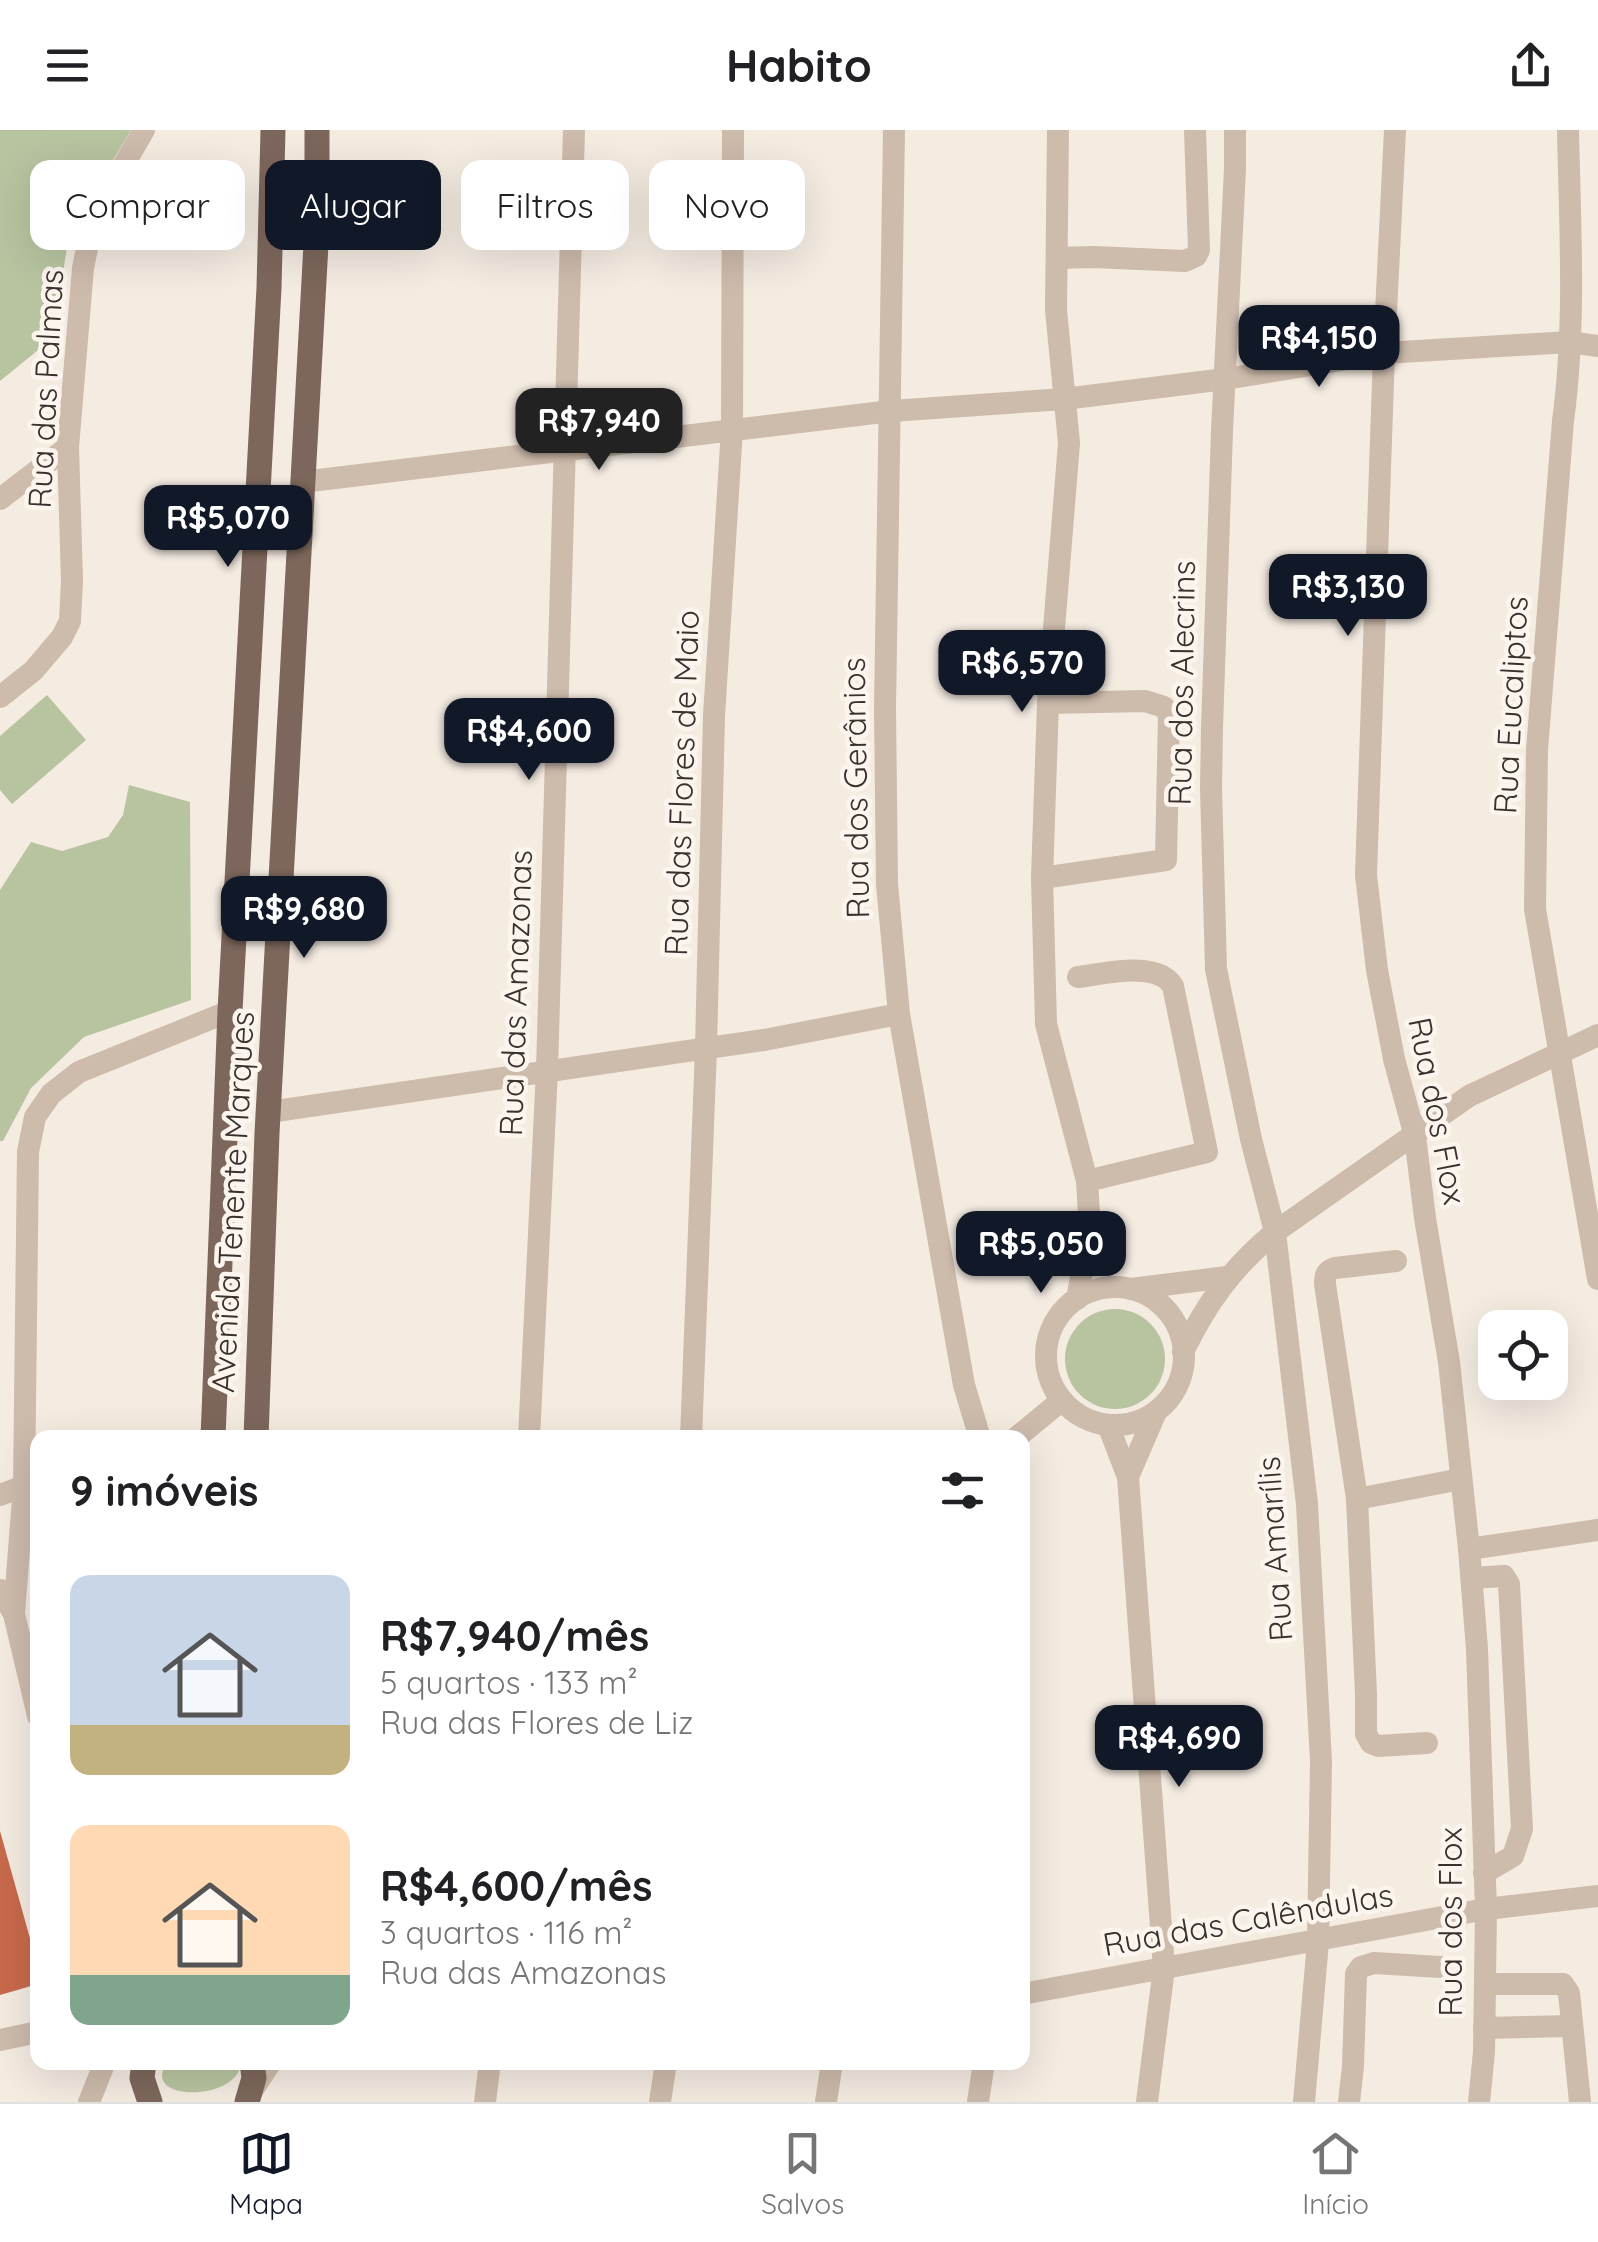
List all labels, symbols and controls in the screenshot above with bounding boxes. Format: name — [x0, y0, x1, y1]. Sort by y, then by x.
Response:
text: Habito — [726, 37, 872, 93]
icon: menu — [40, 38, 95, 93]
icon: share — [1503, 38, 1558, 93]
chip: Comprar — [30, 160, 245, 250]
chip: Alugar — [265, 160, 441, 250]
chip: Filtros — [461, 160, 629, 250]
chip: Novo — [649, 160, 805, 250]
street label: Rua das Palmas — [19, 268, 71, 509]
pin: R$4,150 — [1227, 305, 1411, 390]
text: R$4,150 — [1261, 317, 1378, 357]
pin: R$7,940 — [507, 388, 691, 473]
text: R$7,940 — [537, 400, 661, 440]
pin: R$5,070 — [136, 485, 320, 570]
text: R$5,070 — [166, 497, 290, 537]
pin: R$3,130 — [1256, 554, 1440, 639]
street label: Rua dos Alecrins — [1159, 560, 1203, 806]
text: R$3,130 — [1291, 566, 1405, 606]
street label: Rua Eucaliptos — [1484, 595, 1536, 815]
street label: Rua das Flores de Maio — [655, 609, 707, 957]
pin: R$6,570 — [930, 630, 1114, 715]
text: R$6,570 — [960, 642, 1084, 682]
street label: Rua dos Gerânios — [833, 657, 877, 919]
pin: R$4,600 — [437, 698, 621, 783]
text: R$4,600 — [466, 710, 592, 750]
street label: Rua das Amazonas — [490, 849, 540, 1137]
pin: R$9,680 — [212, 876, 396, 961]
text: R$9,680 — [243, 888, 365, 928]
street label: Avenida Tenente Marques — [202, 1010, 262, 1394]
street label: Rua dos Flox — [1400, 1014, 1476, 1208]
pin: R$5,050 — [949, 1211, 1133, 1296]
text: R$5,050 — [978, 1223, 1104, 1263]
map controls — [1478, 1310, 1568, 1400]
button: locate — [1478, 1310, 1568, 1400]
street label: Rua Amarílis — [1248, 1455, 1300, 1643]
icon: filters — [935, 1463, 990, 1518]
text: 9 imóveis — [70, 1464, 259, 1517]
text: R$7,940/mês — [380, 1609, 649, 1662]
icon: home — [150, 1615, 270, 1735]
text: 5 quartos · 133 m² — [380, 1662, 638, 1702]
text: Rua das Flores de Liz — [380, 1702, 693, 1742]
pin: R$4,690 — [1087, 1705, 1271, 1790]
text: R$4,690 — [1117, 1717, 1241, 1757]
street label: Rua dos Flox — [1430, 1827, 1470, 2017]
text: R$4,600/mês — [380, 1859, 653, 1912]
icon: home — [150, 1865, 270, 1985]
street label: Rua das Calêndulas — [1100, 1874, 1396, 1964]
text: 3 quartos · 116 m² — [380, 1912, 633, 1952]
text: Rua das Amazonas — [380, 1952, 667, 1992]
tab: Mapa — [229, 2126, 303, 2221]
tab: Salvos — [761, 2126, 844, 2221]
tab: Início — [1302, 2126, 1369, 2221]

